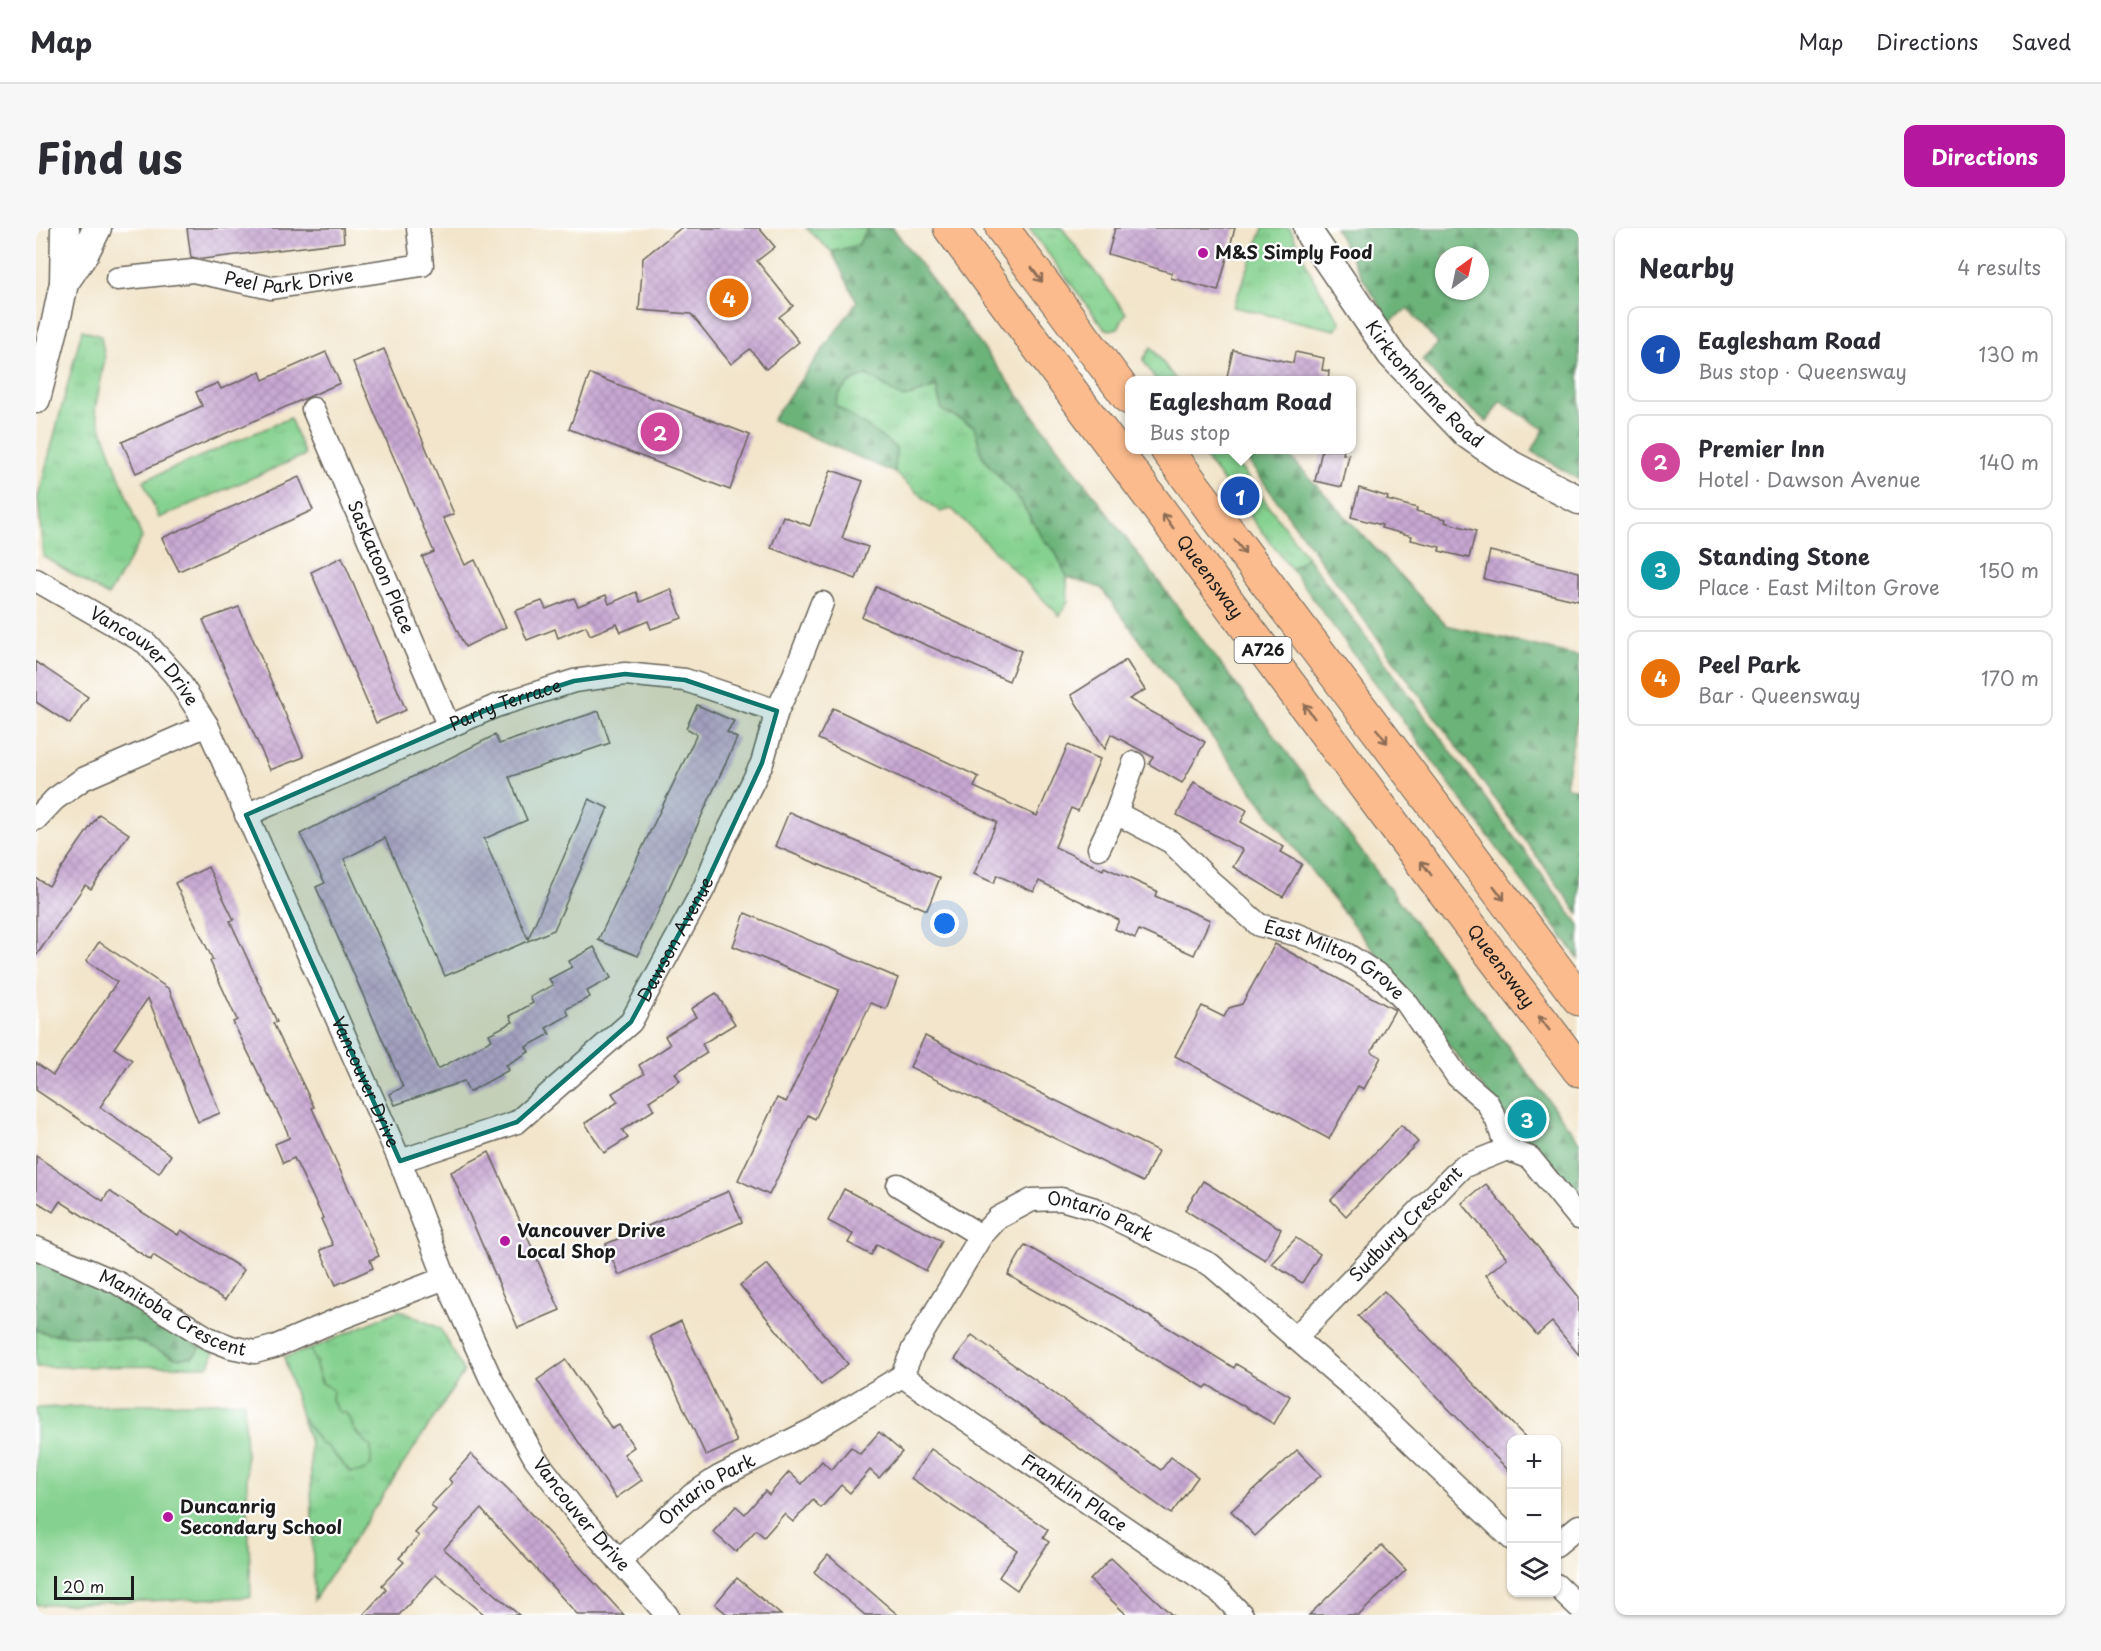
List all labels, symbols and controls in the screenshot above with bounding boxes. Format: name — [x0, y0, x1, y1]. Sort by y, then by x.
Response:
text: Map — [30, 20, 92, 63]
text: Map — [1798, 25, 1843, 57]
text: Directions — [1876, 25, 1978, 57]
text: Saved — [2011, 25, 2071, 57]
text: Find us — [36, 125, 183, 188]
button: Directions — [1904, 125, 2065, 187]
place label: M&S Simply Food — [1215, 238, 1372, 265]
marker: M&S Simply Food — [1196, 246, 1210, 260]
north arrow — [1435, 246, 1489, 300]
text: Nearby — [1639, 248, 1734, 287]
text: 4 results — [1957, 252, 2041, 282]
street label: Peel Park Drive — [222, 261, 355, 300]
one-way arrow — [1030, 266, 1043, 282]
pin: 4 — [710, 276, 748, 320]
street label: Kirktonholme Road — [1360, 314, 1490, 454]
text: Eaglesham Road — [1698, 323, 1881, 356]
text: 1 — [1656, 339, 1665, 369]
text: 130 m — [1979, 339, 2039, 369]
text: Bus stop · Queensway — [1698, 356, 1907, 386]
popup — [1125, 376, 1356, 454]
text: Eaglesham Road — [1149, 384, 1332, 417]
pin: 2 — [640, 410, 680, 454]
text: Bus stop — [1149, 417, 1230, 447]
text: Premier Inn — [1698, 431, 1825, 464]
text: 2 — [1653, 447, 1668, 477]
text: 140 m — [1979, 447, 2039, 477]
text: Hotel · Dawson Avenue — [1698, 464, 1921, 494]
pin: 1 — [1220, 474, 1260, 518]
street label: Saskatoon Place — [342, 496, 422, 637]
one-way arrow — [1162, 514, 1174, 530]
street label: Queensway — [1170, 529, 1251, 624]
one-way arrow — [1234, 538, 1247, 554]
text: Standing Stone — [1698, 539, 1870, 572]
text: 3 — [1654, 555, 1667, 585]
text: 150 m — [1979, 555, 2039, 585]
text: Place · East Milton Grove — [1698, 572, 1940, 602]
street label: Vancouver Drive — [85, 599, 206, 710]
road number: A726 — [1234, 637, 1292, 663]
text: Peel Park — [1698, 647, 1801, 680]
text: 4 — [1654, 663, 1667, 693]
text: 170 m — [1981, 663, 2039, 693]
street label: Parry Terrace — [445, 671, 564, 737]
text: Bar · Queensway — [1698, 680, 1860, 710]
one-way arrow — [1303, 704, 1316, 720]
one-way arrow — [1376, 728, 1389, 744]
one-way arrow — [1420, 860, 1432, 876]
street label: Dawson Avenue — [630, 872, 719, 1006]
one-way arrow — [1493, 884, 1505, 900]
your location — [930, 909, 959, 938]
street label: East Milton Grove — [1262, 912, 1412, 1005]
street label: Queensway — [1461, 918, 1542, 1013]
street label: Vancouver Drive — [326, 1012, 407, 1151]
one-way arrow — [1538, 1015, 1551, 1031]
pin: 3 — [1508, 1096, 1546, 1142]
street label: Sudbury Crescent — [1342, 1159, 1468, 1287]
street label: Ontario Park — [1047, 1184, 1159, 1247]
place label: Vancouver Drive Local Shop — [517, 1216, 666, 1264]
marker: Vancouver Drive Local Shop — [498, 1234, 512, 1248]
street label: Manitoba Crescent — [95, 1262, 249, 1362]
map controls — [1507, 1435, 1561, 1597]
button: + — [1507, 1435, 1561, 1489]
street label: Ontario Park — [652, 1446, 760, 1531]
street label: Franklin Place — [1017, 1446, 1133, 1537]
street label: Vancouver Drive — [527, 1451, 637, 1577]
button: − — [1507, 1489, 1561, 1543]
place label: Duncanrig Secondary School — [180, 1492, 342, 1540]
marker: Duncanrig Secondary School — [161, 1510, 175, 1524]
button: layers — [1507, 1543, 1561, 1597]
scale bar — [54, 1573, 134, 1600]
text: 20 m — [63, 1574, 104, 1598]

